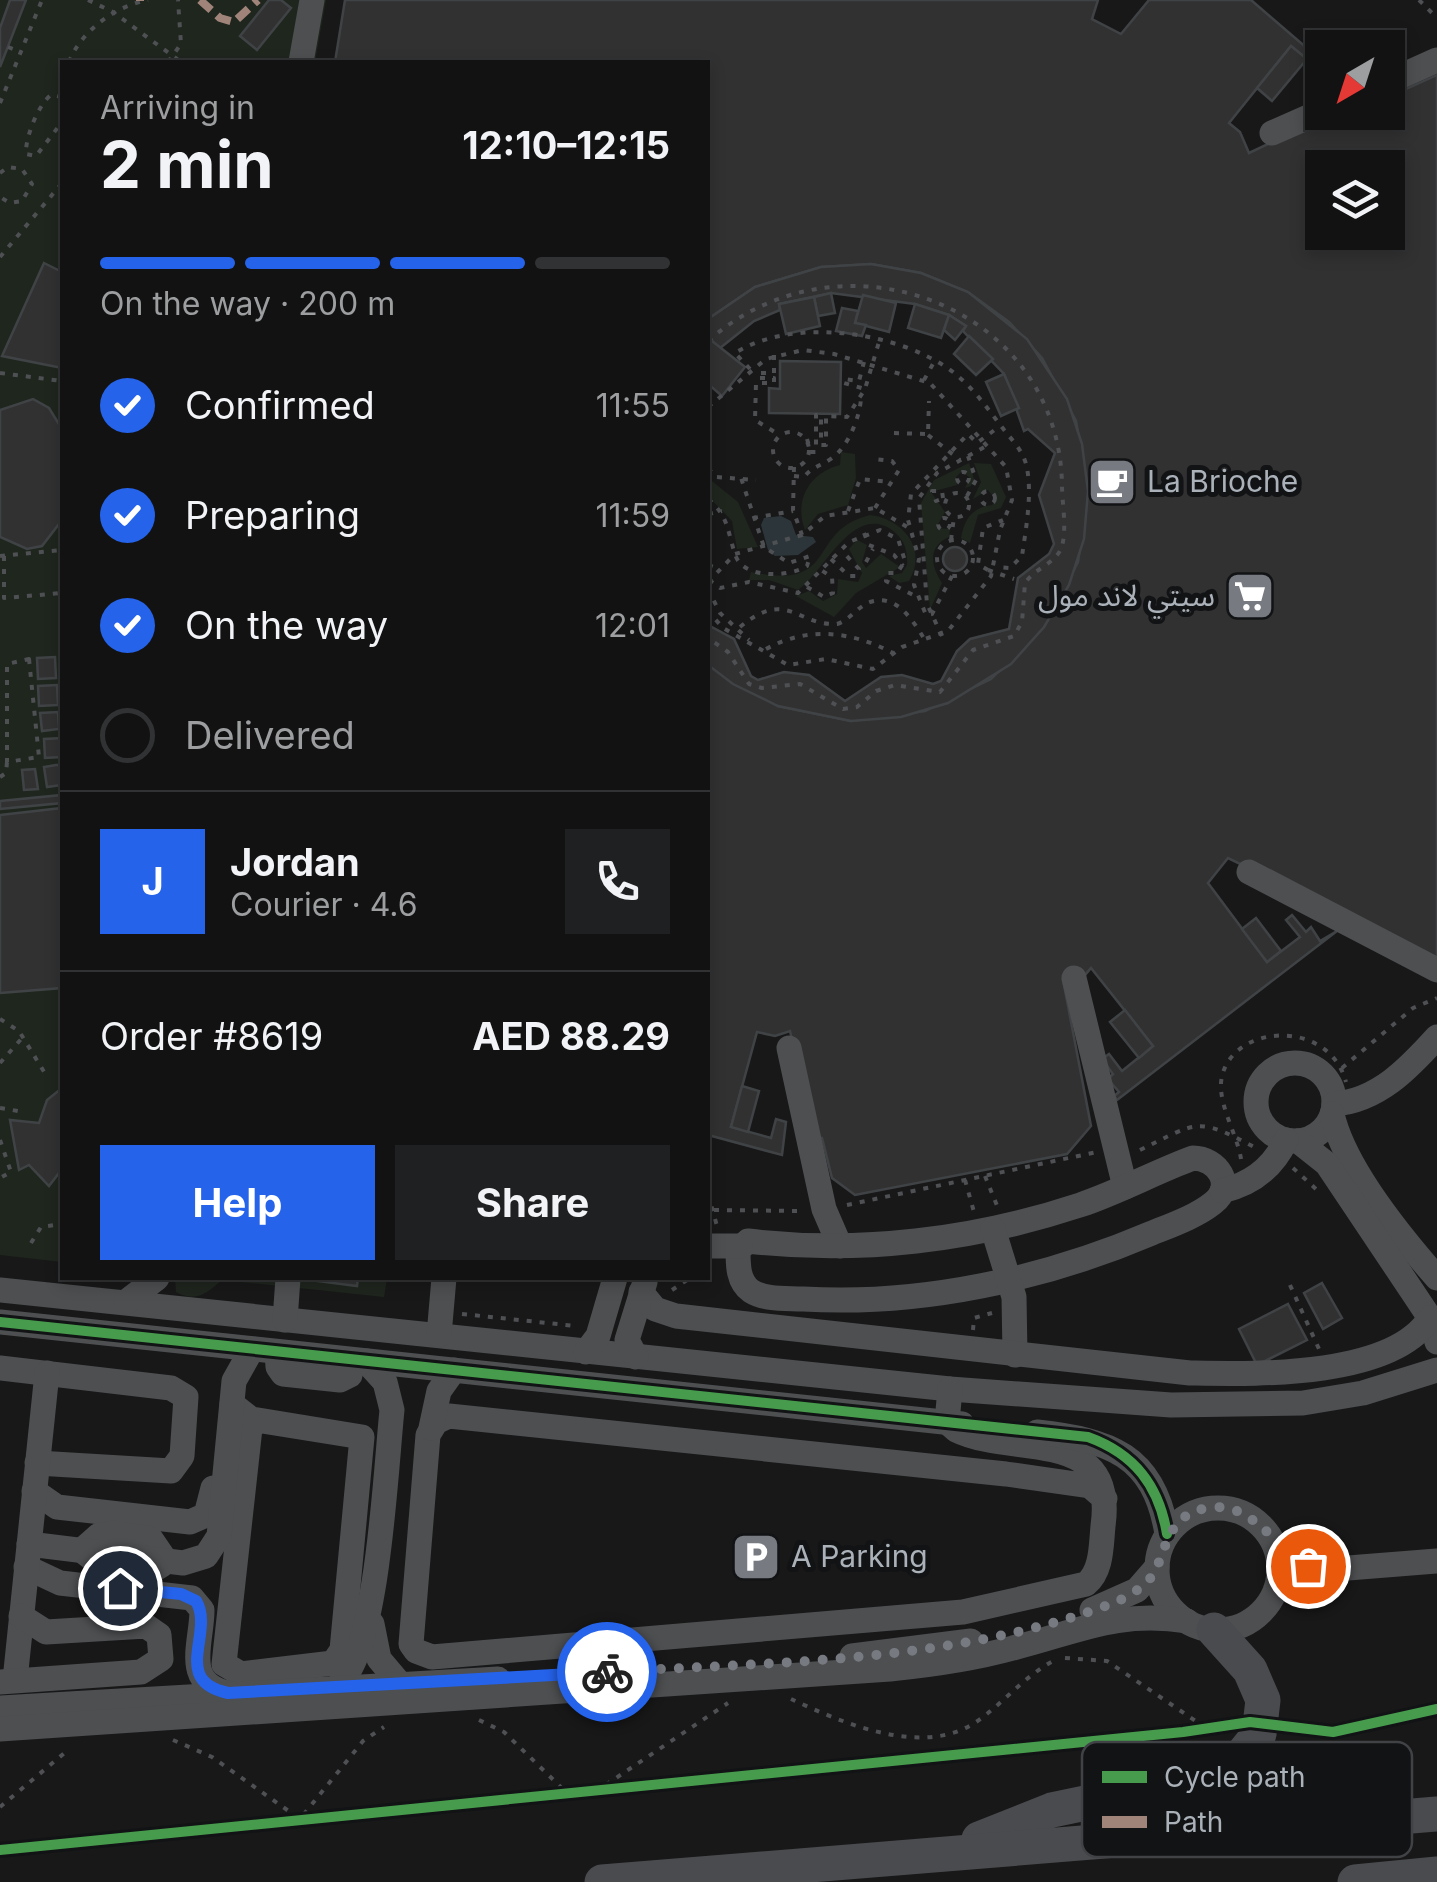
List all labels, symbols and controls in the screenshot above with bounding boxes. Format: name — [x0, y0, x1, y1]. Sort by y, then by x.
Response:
north arrow — [1305, 30, 1405, 130]
map controls — [1305, 30, 1405, 250]
text: Arriving in — [100, 88, 255, 127]
text: 12:10–12:15 — [462, 122, 670, 168]
text: 2 min — [100, 125, 274, 204]
button: layers — [1305, 150, 1405, 250]
text: On the way · 200 m — [100, 284, 395, 323]
icon: check — [100, 378, 155, 433]
text: Confirmed — [185, 382, 375, 428]
text: 11:55 — [596, 386, 670, 425]
cafe icon: La Brioche — [1086, 456, 1138, 508]
place label: La Brioche — [1147, 463, 1298, 499]
icon: check — [100, 488, 155, 543]
text: Preparing — [185, 492, 360, 538]
text: 11:59 — [595, 496, 670, 535]
supermarket icon: سيتي لاند مول — [1224, 570, 1276, 622]
place label: سيتي لاند مول — [1038, 577, 1215, 619]
icon: check — [100, 598, 155, 653]
text: On the way — [185, 602, 388, 648]
text: 12:01 — [595, 606, 670, 645]
text: Delivered — [185, 712, 355, 758]
button: phone — [565, 829, 670, 934]
text: Jordan — [230, 839, 360, 885]
text: J — [141, 858, 164, 904]
text: Courier · 4.6 — [230, 885, 418, 924]
text: Order #8619 — [100, 1013, 323, 1059]
text: AED 88.29 — [472, 1013, 670, 1059]
button: Help — [100, 1145, 375, 1260]
button: Share — [395, 1145, 670, 1260]
pin — [1266, 1524, 1351, 1609]
parking icon: A Parking — [730, 1531, 782, 1583]
place label: A Parking — [791, 1538, 928, 1574]
icon: bag — [1281, 1539, 1336, 1594]
pin — [78, 1546, 163, 1631]
icon: home — [93, 1561, 148, 1616]
courier — [557, 1622, 657, 1722]
icon: bike — [580, 1645, 635, 1700]
legend — [1082, 1742, 1412, 1857]
text: Cycle path — [1164, 1760, 1305, 1794]
text: Path — [1164, 1805, 1223, 1839]

